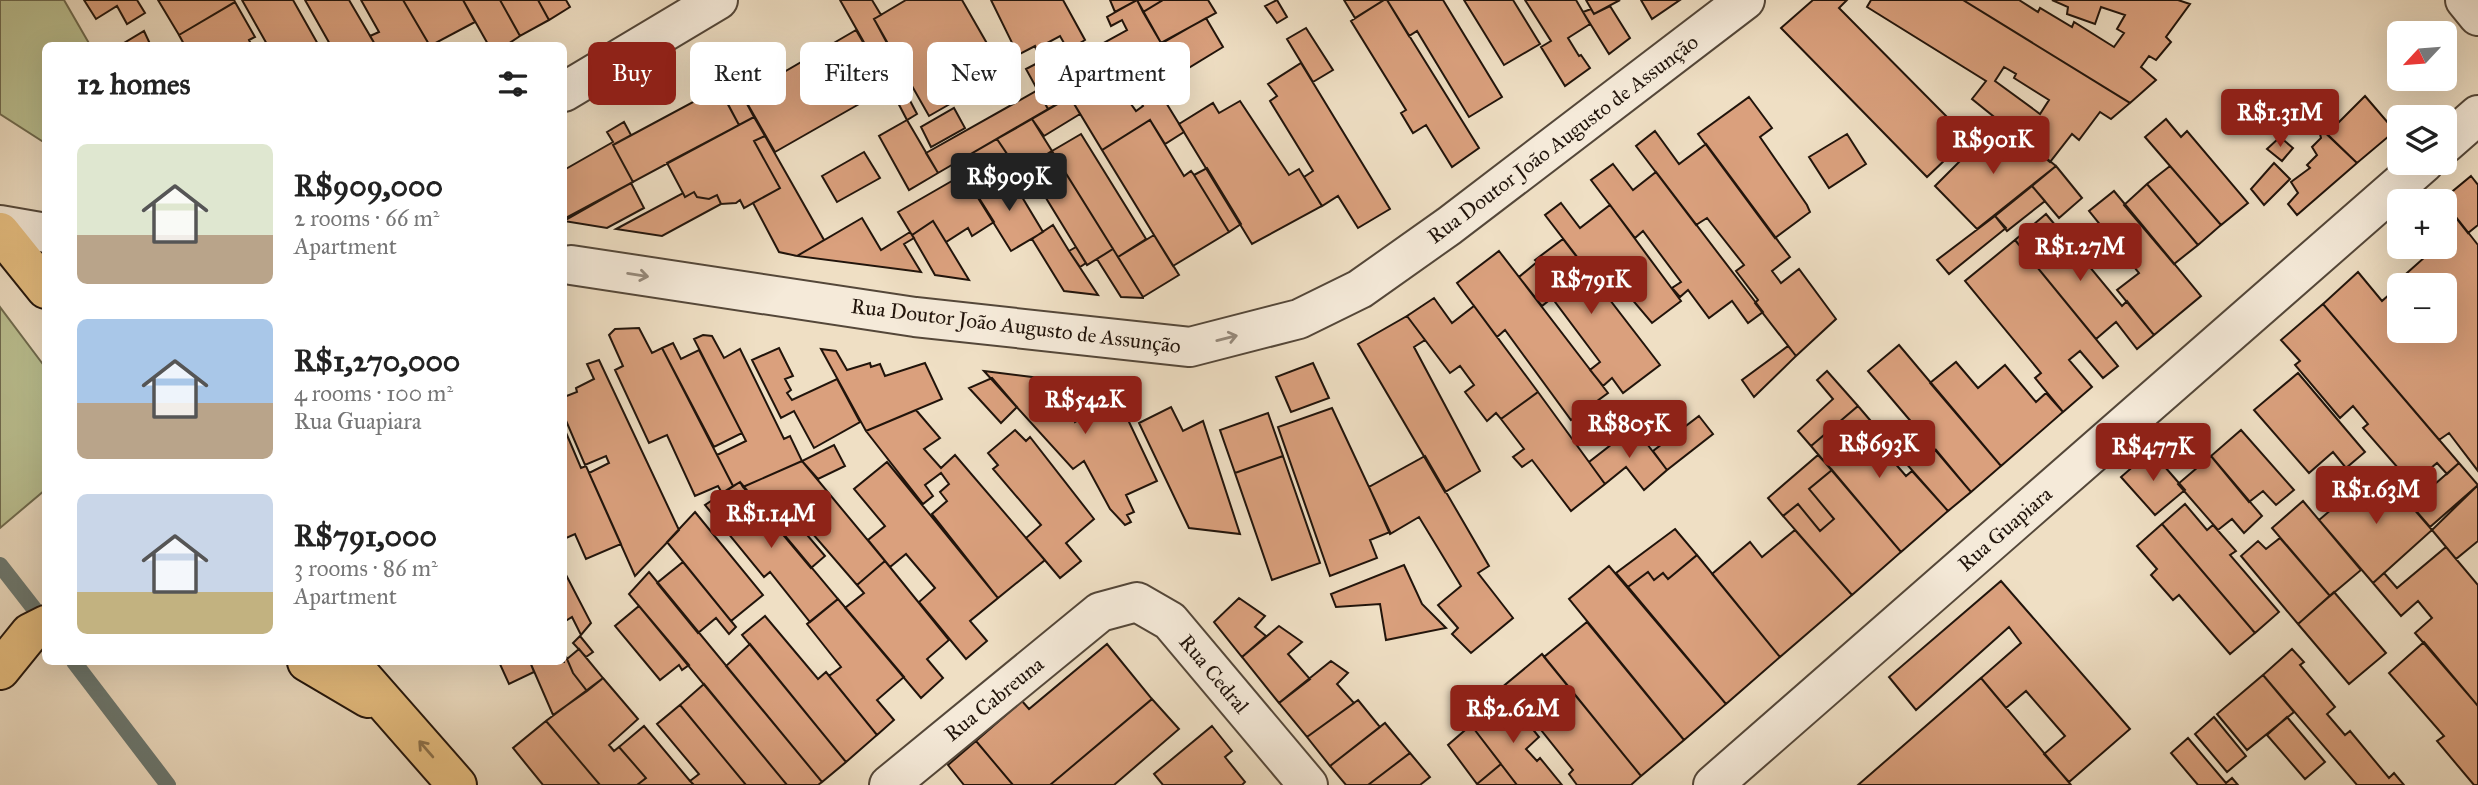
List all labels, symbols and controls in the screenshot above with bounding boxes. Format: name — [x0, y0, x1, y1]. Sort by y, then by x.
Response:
north arrow — [2387, 21, 2457, 91]
map controls — [2387, 21, 2457, 343]
street label: Rua Doutor João Augusto de Assunção — [1423, 29, 1704, 249]
chip: Buy — [588, 42, 676, 105]
chip: Rent — [690, 42, 786, 105]
chip: Filters — [800, 42, 913, 105]
chip: New — [927, 42, 1021, 105]
chip: Apartment — [1035, 42, 1190, 105]
icon: filters — [494, 65, 532, 103]
text: 12 homes — [77, 66, 190, 102]
pin: R$1.31M — [2215, 90, 2345, 149]
text: R$1.31M — [2237, 98, 2323, 126]
button: layers — [2387, 105, 2457, 175]
pin: R$901K — [1936, 116, 2050, 176]
text: R$901K — [1953, 125, 2033, 153]
pin: R$909K — [952, 154, 1066, 213]
text: R$909K — [967, 162, 1051, 190]
text: R$909,000 — [294, 168, 443, 204]
icon: home — [133, 172, 217, 256]
button: + — [2387, 189, 2457, 259]
text: 2 rooms · 66 m² — [294, 204, 439, 232]
pin: R$1.27M — [2015, 224, 2145, 283]
text: Apartment — [294, 232, 397, 260]
text: R$1.27M — [2035, 232, 2125, 260]
pin: R$791K — [1534, 256, 1648, 316]
text: R$791K — [1551, 265, 1631, 293]
one-way arrow — [626, 269, 649, 282]
button: − — [2387, 273, 2457, 343]
street label: Rua Doutor João Augusto de Assunção — [850, 293, 1183, 359]
one-way arrow — [1215, 331, 1238, 344]
text: R$1,270,000 — [294, 343, 460, 379]
icon: home — [133, 347, 217, 431]
pin: R$542K — [1028, 376, 1142, 436]
text: 4 rooms · 100 m² — [294, 379, 453, 407]
text: R$542K — [1045, 385, 1125, 413]
pin: R$805K — [1572, 400, 1686, 460]
text: Rua Guapiara — [294, 407, 422, 435]
text: R$805K — [1588, 409, 1670, 437]
pin: R$693K — [1822, 420, 1936, 480]
pin: R$477K — [2096, 424, 2210, 483]
text: R$693K — [1839, 429, 1919, 457]
text: R$477K — [2112, 432, 2194, 460]
pin: R$1.63M — [2311, 466, 2441, 526]
text: R$1.63M — [2332, 475, 2420, 503]
street label: Rua Guapiara — [1953, 481, 2058, 577]
pin: R$1.14M — [706, 490, 836, 550]
text: R$1.14M — [726, 499, 816, 527]
text: R$791,000 — [294, 518, 437, 554]
icon: home — [133, 522, 217, 606]
text: 3 rooms · 86 m² — [294, 554, 438, 582]
text: Apartment — [294, 582, 397, 610]
street label: Rua Cedral — [1173, 629, 1255, 719]
street label: Rua Cabreuna — [939, 651, 1049, 747]
pin: R$2.62M — [1448, 686, 1578, 745]
text: R$2.62M — [1466, 694, 1560, 722]
one-way arrow — [418, 740, 434, 758]

